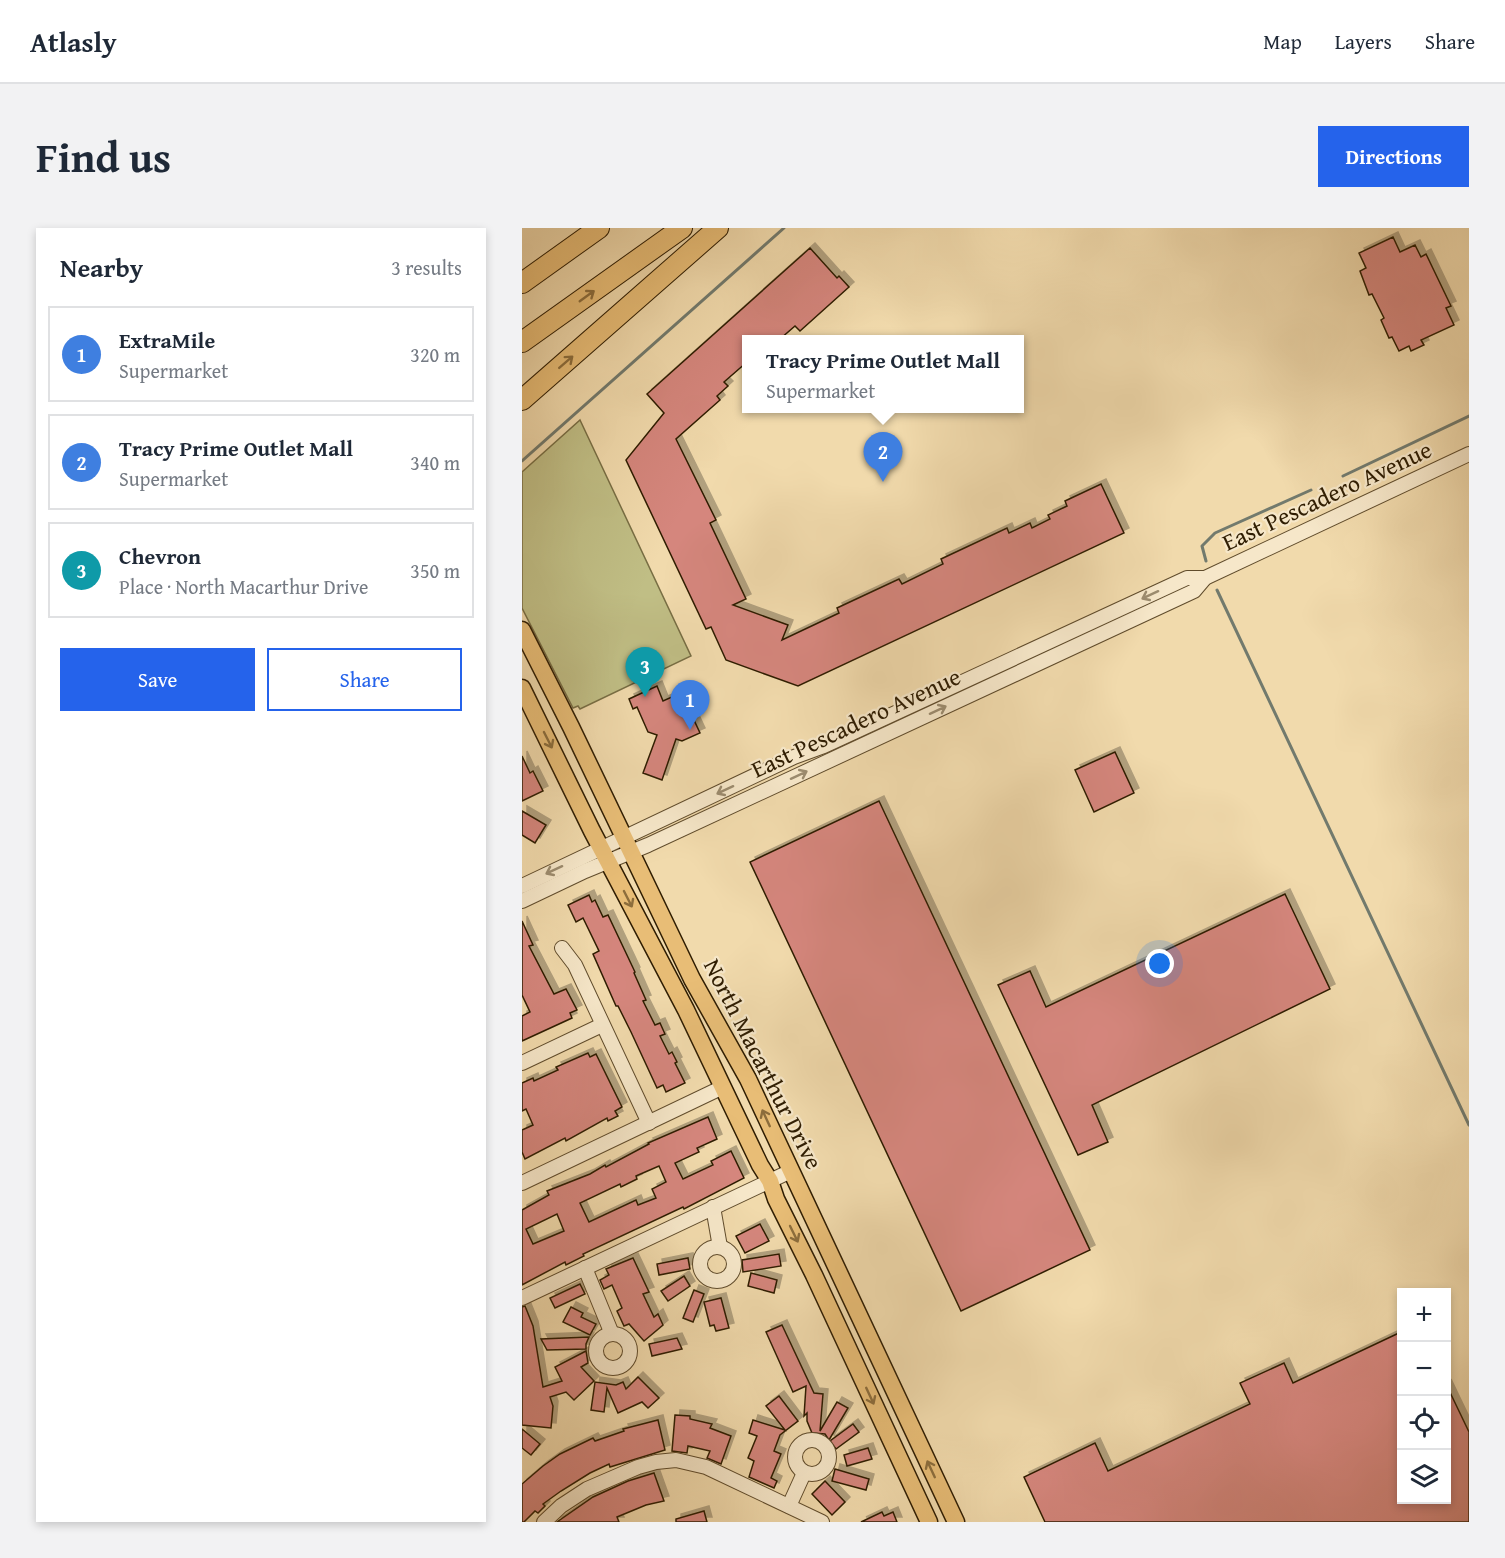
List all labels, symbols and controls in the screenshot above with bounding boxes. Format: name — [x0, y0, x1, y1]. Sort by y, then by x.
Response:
text: Atlasly — [30, 21, 117, 62]
text: Map — [1263, 26, 1302, 57]
text: Layers — [1335, 26, 1392, 57]
text: Share — [1425, 26, 1475, 57]
text: Find us — [36, 126, 171, 187]
button: Directions — [1318, 126, 1469, 187]
text: Nearby — [60, 248, 143, 287]
text: 3 results — [391, 253, 462, 282]
one-way arrow — [578, 289, 594, 302]
text: ExtraMile — [119, 324, 215, 356]
popup — [742, 335, 1024, 413]
text: 1 — [76, 340, 87, 369]
text: 320 m — [410, 340, 460, 369]
text: Tracy Prime Outlet Mall — [766, 344, 1000, 376]
one-way arrow — [558, 355, 573, 369]
text: Supermarket — [119, 356, 228, 385]
text: Supermarket — [766, 376, 875, 405]
text: Tracy Prime Outlet Mall — [119, 432, 353, 464]
pin: 2 — [864, 432, 902, 482]
street label: East Pescadero Avenue — [1216, 432, 1437, 559]
text: 2 — [76, 448, 87, 477]
text: 340 m — [410, 448, 460, 477]
text: Supermarket — [119, 464, 228, 493]
text: Chevron — [119, 540, 201, 572]
text: 3 — [76, 556, 87, 585]
text: 350 m — [410, 556, 460, 585]
text: Place · North Macarthur Drive — [119, 572, 368, 601]
one-way arrow — [1142, 590, 1160, 602]
button: Save — [60, 648, 255, 711]
button: Share — [267, 648, 462, 711]
pin: 3 — [626, 648, 664, 697]
street label: East Pescadero Avenue — [745, 659, 966, 786]
pin: 1 — [670, 680, 710, 730]
one-way arrow — [929, 704, 947, 716]
one-way arrow — [543, 731, 555, 749]
one-way arrow — [789, 768, 807, 780]
one-way arrow — [716, 785, 734, 796]
one-way arrow — [546, 865, 564, 877]
one-way arrow — [623, 890, 635, 908]
your location — [1145, 949, 1174, 978]
street label: North Macarthur Drive — [695, 953, 832, 1175]
one-way arrow — [759, 1110, 771, 1128]
one-way arrow — [788, 1225, 800, 1243]
map controls — [1397, 1288, 1451, 1504]
button: + — [1397, 1288, 1451, 1342]
button: − — [1397, 1342, 1451, 1396]
one-way arrow — [864, 1386, 876, 1404]
button: locate — [1397, 1396, 1451, 1450]
button: layers — [1397, 1450, 1451, 1504]
one-way arrow — [925, 1461, 937, 1479]

